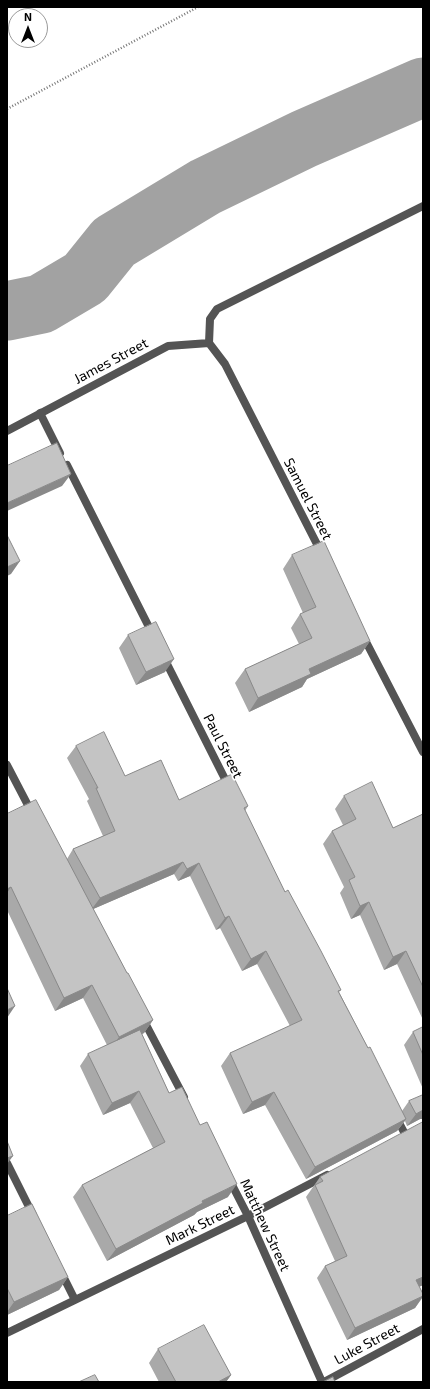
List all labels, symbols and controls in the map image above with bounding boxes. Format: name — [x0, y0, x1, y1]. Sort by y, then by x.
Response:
north arrow — [8, 8, 48, 48]
text: N — [24, 10, 32, 23]
street label: James Street — [71, 334, 151, 388]
street label: Samuel Street — [280, 455, 336, 543]
street label: Paul Street — [200, 711, 246, 781]
street label: Matthew Street — [236, 1176, 294, 1274]
street label: Mark Street — [163, 1201, 237, 1249]
street label: Luke Street — [331, 1320, 403, 1368]

